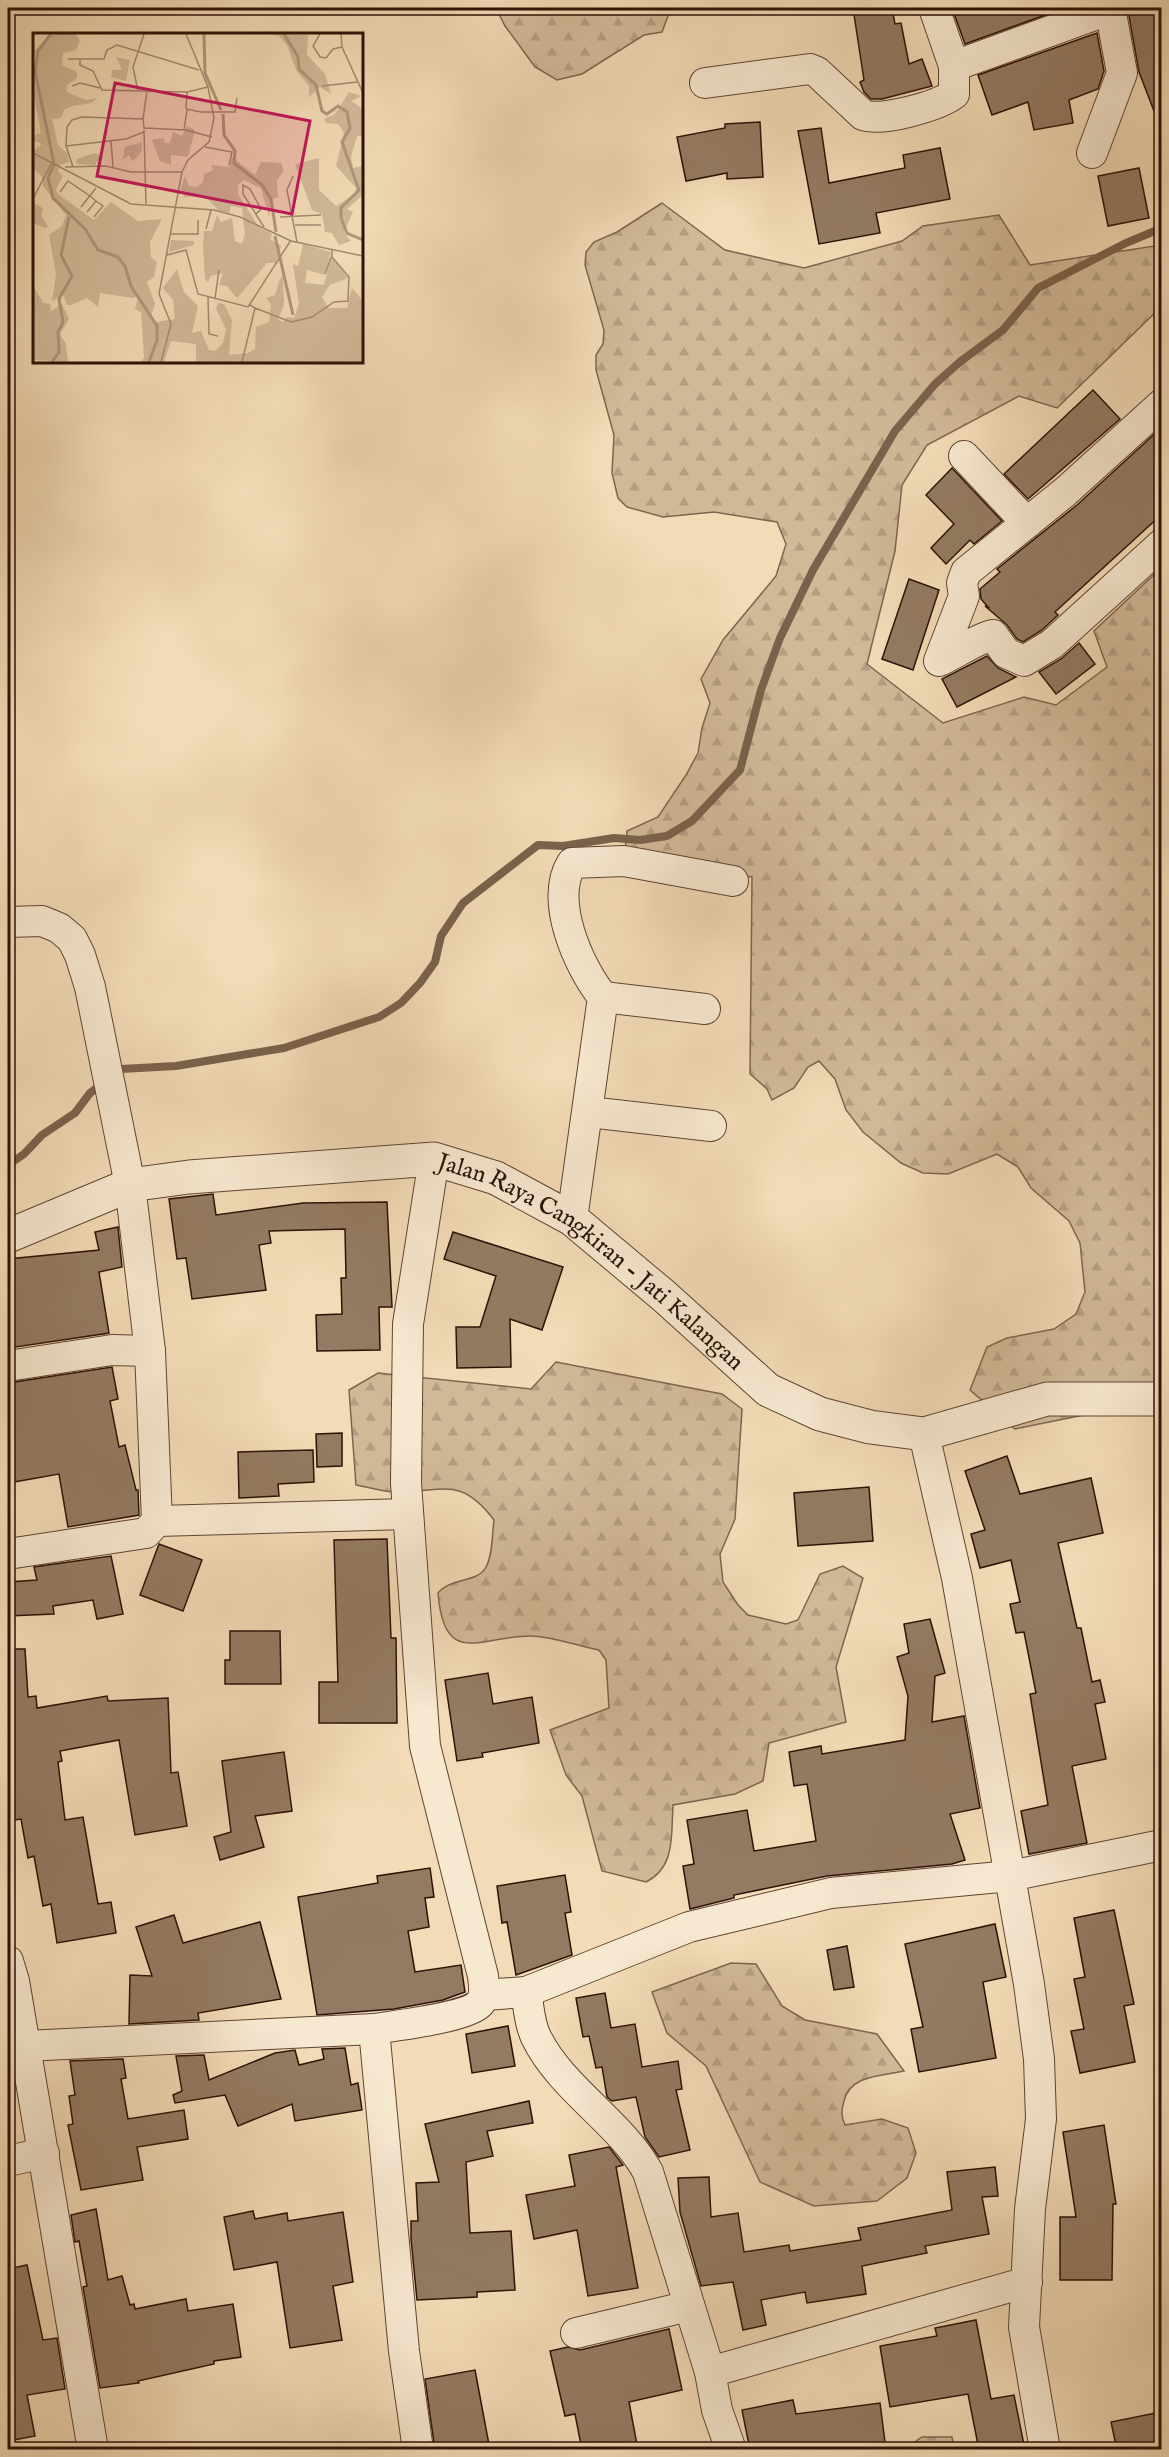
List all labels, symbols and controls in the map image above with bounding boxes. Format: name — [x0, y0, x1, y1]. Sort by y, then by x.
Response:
inset map — [33, 33, 363, 363]
street label: Jalan Raya Cangkiran - Jati Kalangan — [431, 1146, 750, 1378]

